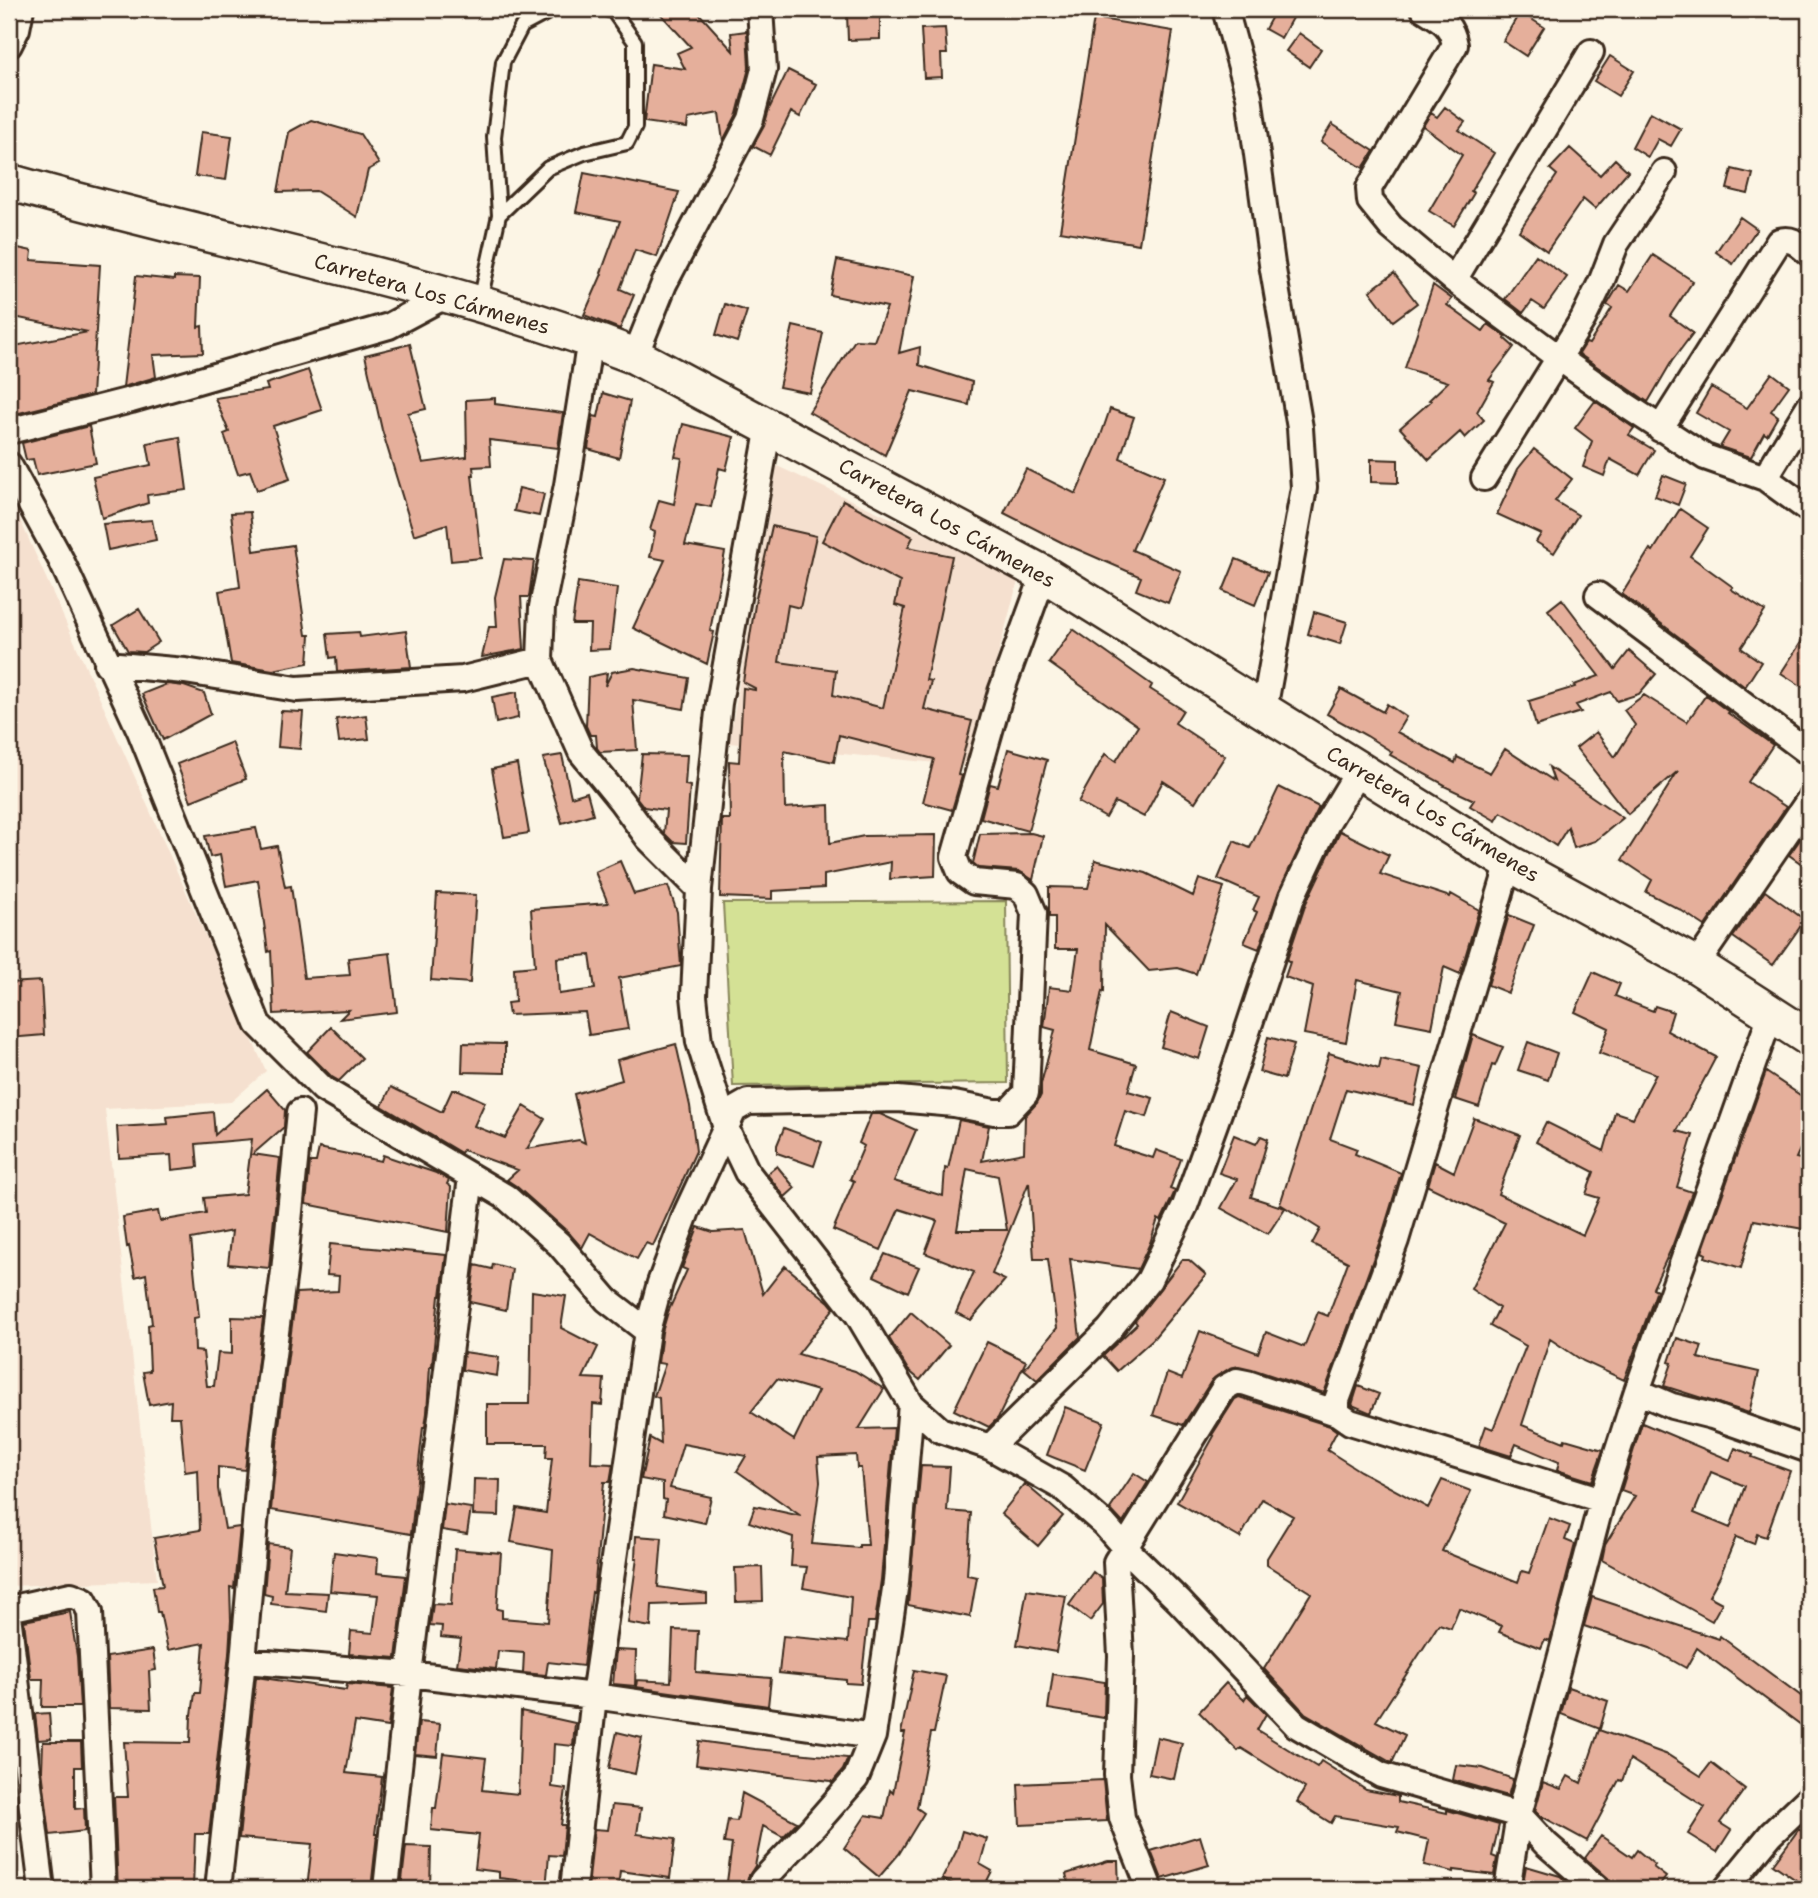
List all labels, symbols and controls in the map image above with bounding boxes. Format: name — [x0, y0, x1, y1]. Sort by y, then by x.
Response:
street label: Carretera Los Cármenes — [311, 247, 553, 341]
street label: Carretera Los Cármenes — [834, 452, 1060, 594]
street label: Carretera Los Cármenes — [1321, 739, 1545, 889]

